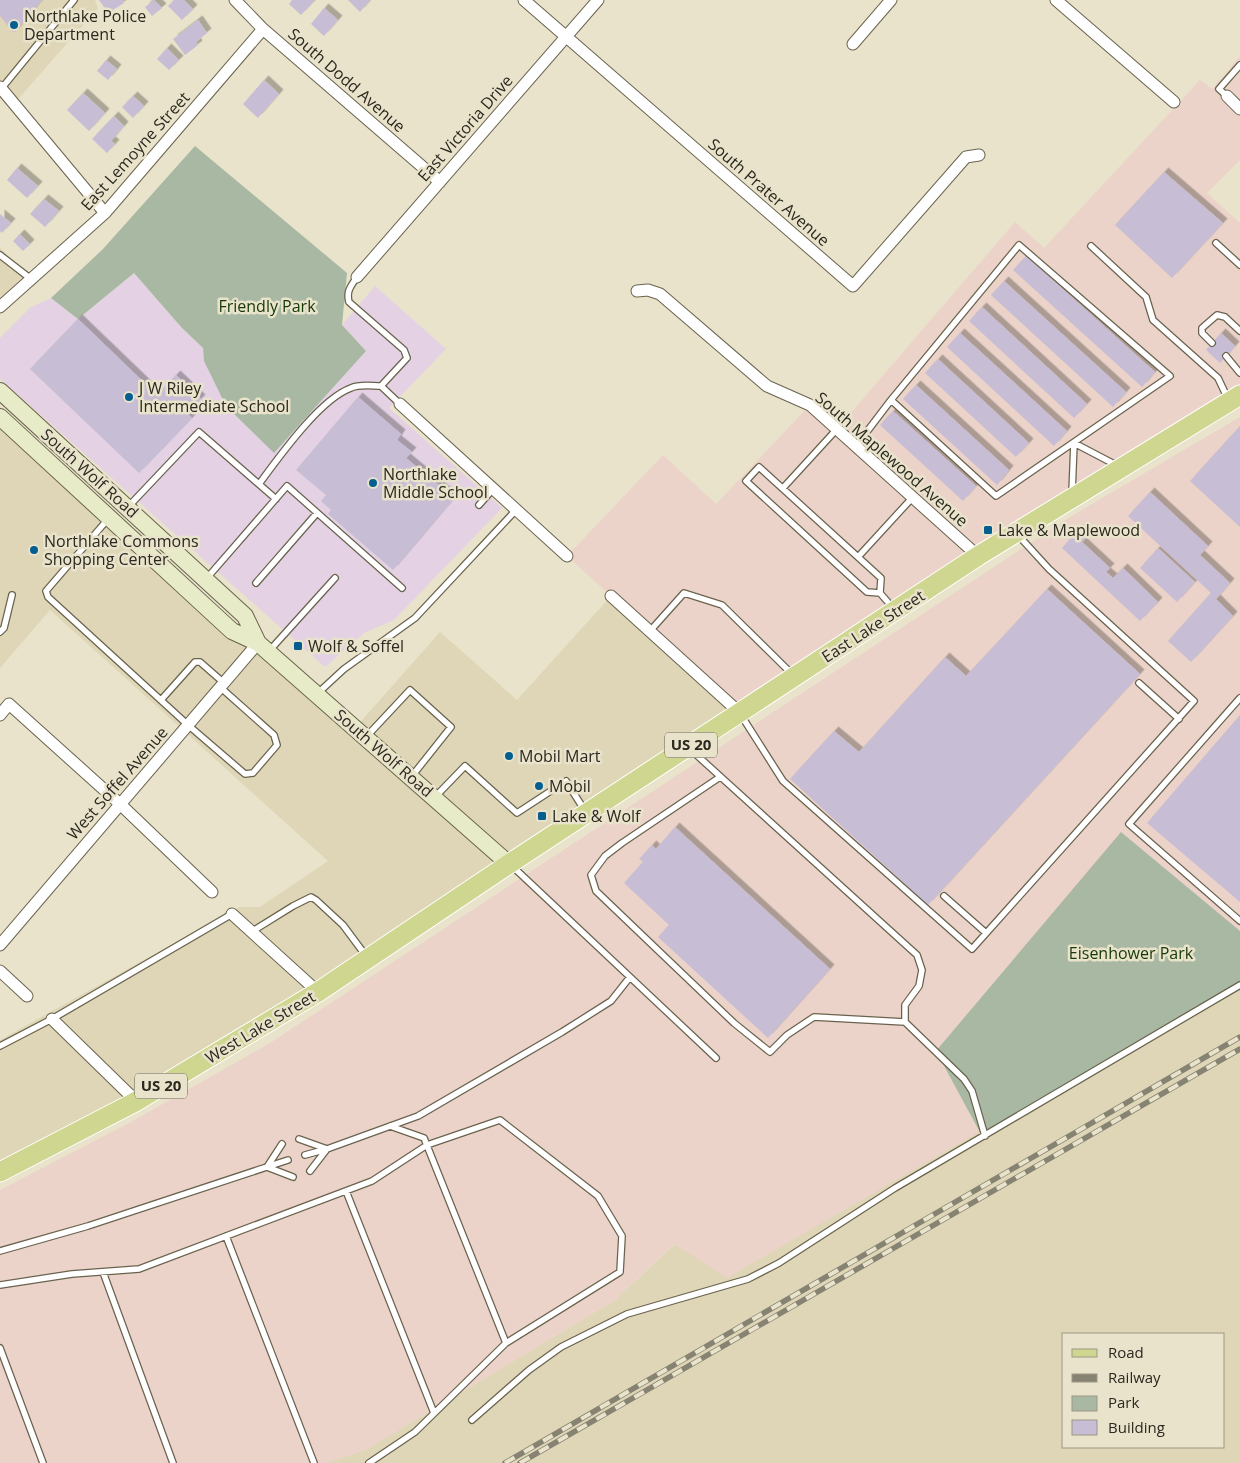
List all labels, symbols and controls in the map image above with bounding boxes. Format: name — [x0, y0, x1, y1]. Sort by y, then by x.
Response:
place label: Northlake Police Department — [24, 5, 146, 45]
marker: Northlake Police Department — [8, 19, 20, 31]
street label: South Dodd Avenue — [284, 23, 410, 137]
street label: East Victoria Drive — [413, 70, 517, 186]
street label: East Lemoyne Street — [76, 87, 194, 215]
street label: South Prater Avenue — [704, 133, 834, 251]
park label: Friendly Park — [218, 295, 316, 317]
place label: J W Riley Intermediate School — [137, 377, 289, 417]
street label: South Maplewood Avenue — [811, 387, 973, 531]
marker: J W Riley Intermediate School — [123, 391, 135, 403]
street label: South Wolf Road — [37, 423, 143, 523]
place label: Northlake Middle School — [383, 463, 488, 503]
marker: Northlake Middle School — [367, 477, 379, 489]
place label: Lake & Maplewood — [998, 519, 1140, 541]
marker: Lake & Maplewood — [982, 524, 994, 536]
place label: Northlake Commons Shopping Center — [44, 530, 199, 570]
marker: Northlake Commons Shopping Center — [28, 544, 40, 556]
street label: East Lake Street — [817, 584, 929, 668]
place label: Wolf & Soffel — [308, 635, 404, 657]
marker: Wolf & Soffel — [292, 640, 304, 652]
street label: South Wolf Road — [330, 704, 438, 802]
street label: West Soffel Avenue — [62, 722, 172, 844]
road number: US 20 — [665, 732, 717, 758]
place label: Mobil Mart — [519, 745, 601, 767]
marker: Mobil Mart — [503, 750, 515, 762]
place label: Mobil — [549, 775, 591, 797]
marker: Mobil — [533, 780, 545, 792]
place label: Lake & Wolf — [552, 805, 642, 827]
marker: Lake & Wolf — [536, 810, 548, 822]
park label: Eisenhower Park — [1069, 942, 1194, 964]
street label: West Lake Street — [201, 985, 319, 1069]
road number: US 20 — [135, 1074, 187, 1098]
legend — [1062, 1333, 1225, 1448]
text: Road — [1108, 1342, 1144, 1362]
text: Railway — [1108, 1367, 1161, 1387]
text: Park — [1108, 1392, 1139, 1412]
text: Building — [1108, 1417, 1165, 1437]

